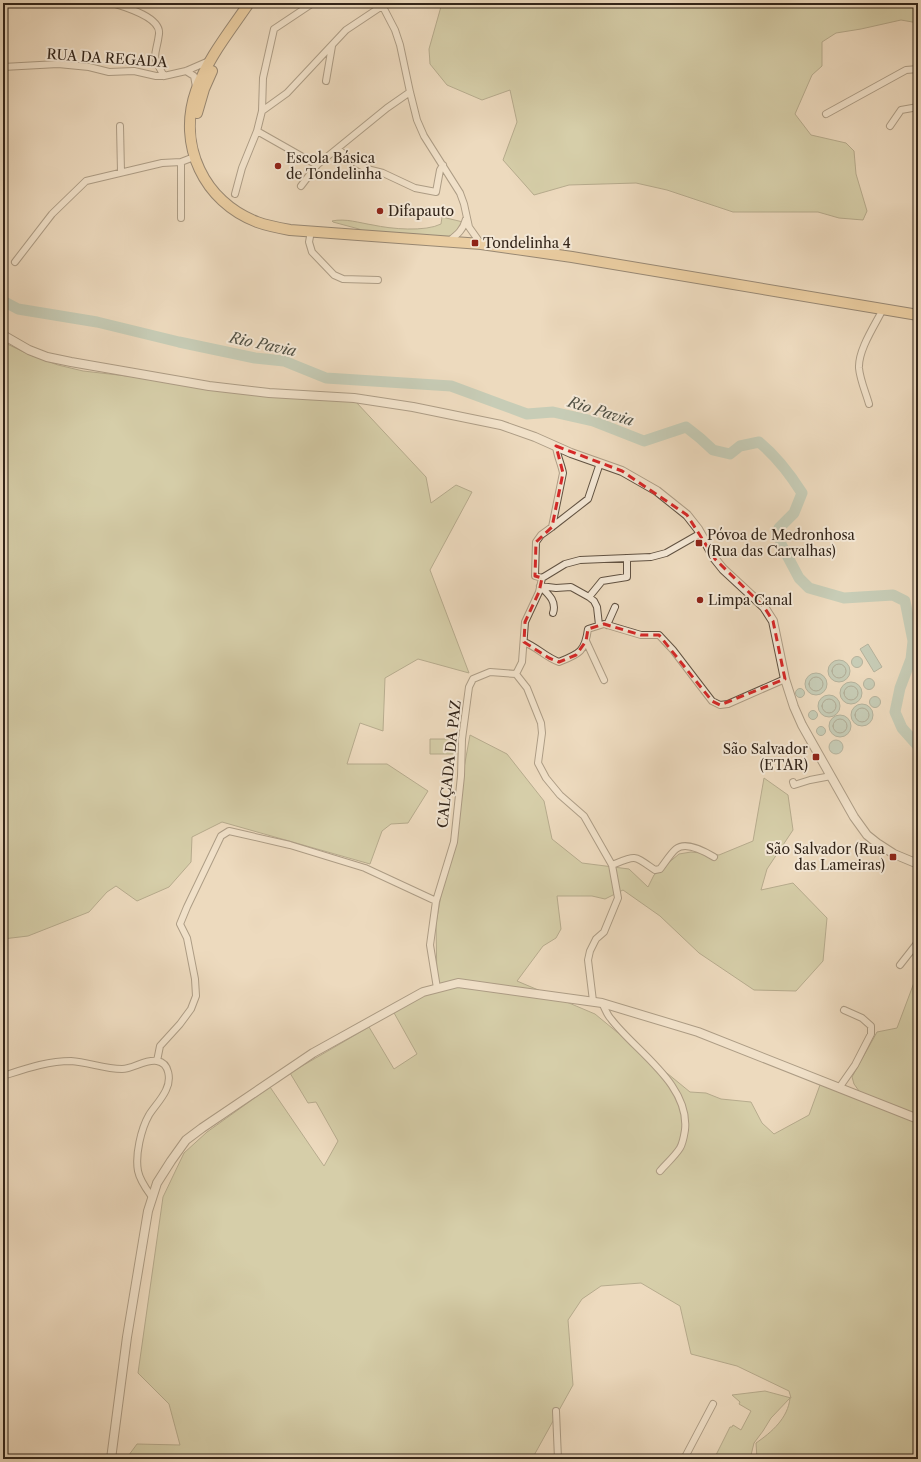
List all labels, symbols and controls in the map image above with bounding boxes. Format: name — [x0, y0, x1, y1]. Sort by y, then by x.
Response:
street label: RUA DA REGADA — [46, 45, 169, 71]
place label: Escola Básica de Tondelinha — [286, 149, 383, 183]
marker: Escola Básica de Tondelinha — [273, 161, 283, 171]
place label: Difapauto — [388, 202, 454, 220]
marker: Difapauto — [375, 206, 385, 216]
place label: Tondelinha 4 — [483, 234, 571, 252]
marker: Tondelinha 4 — [470, 238, 480, 248]
water label: Rio Pavia — [227, 327, 298, 360]
water label: Rio Pavia — [565, 392, 636, 430]
place label: Póvoa de Medronhosa (Rua das Carvalhas) — [707, 526, 856, 560]
marker: Póvoa de Medronhosa (Rua das Carvalhas) — [694, 538, 704, 548]
place label: Limpa Canal — [708, 591, 793, 609]
marker: Limpa Canal — [695, 595, 705, 605]
street label: CALÇADA DA PAZ — [433, 699, 465, 829]
place label: São Salvador (ETAR) — [723, 740, 808, 774]
marker: São Salvador (ETAR) — [811, 752, 821, 762]
place label: São Salvador (Rua das Lameiras) — [766, 840, 886, 874]
marker: São Salvador (Rua das Lameiras) — [888, 852, 898, 862]

